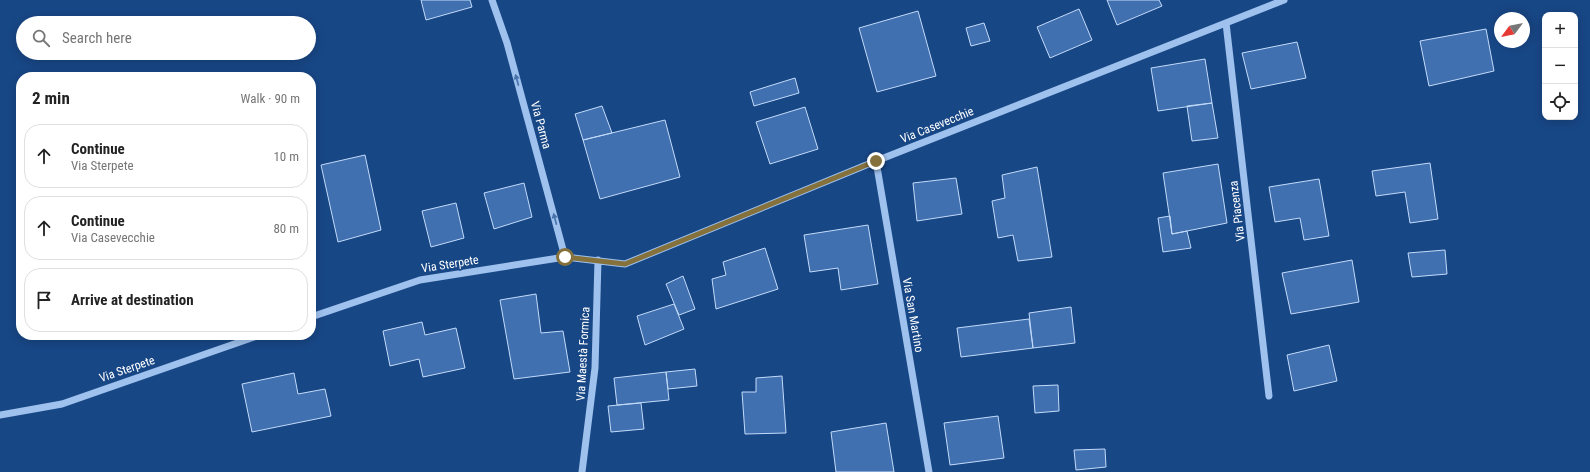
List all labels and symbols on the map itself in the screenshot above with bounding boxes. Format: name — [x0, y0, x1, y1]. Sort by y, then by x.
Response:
north arrow — [1494, 12, 1530, 48]
one-way arrow — [514, 74, 520, 86]
street label: Via Parma — [528, 100, 554, 151]
street label: Via Casevecchie — [898, 104, 976, 146]
route end — [867, 152, 885, 170]
street label: Via Piacenza — [1226, 180, 1248, 242]
one-way arrow — [552, 213, 558, 225]
route start — [556, 248, 574, 266]
street label: Via Sterpete — [420, 253, 480, 275]
street label: Via San Martino — [900, 277, 926, 353]
street label: Via Maestà Formica — [574, 306, 592, 401]
street label: Via Sterpete — [97, 353, 157, 385]

